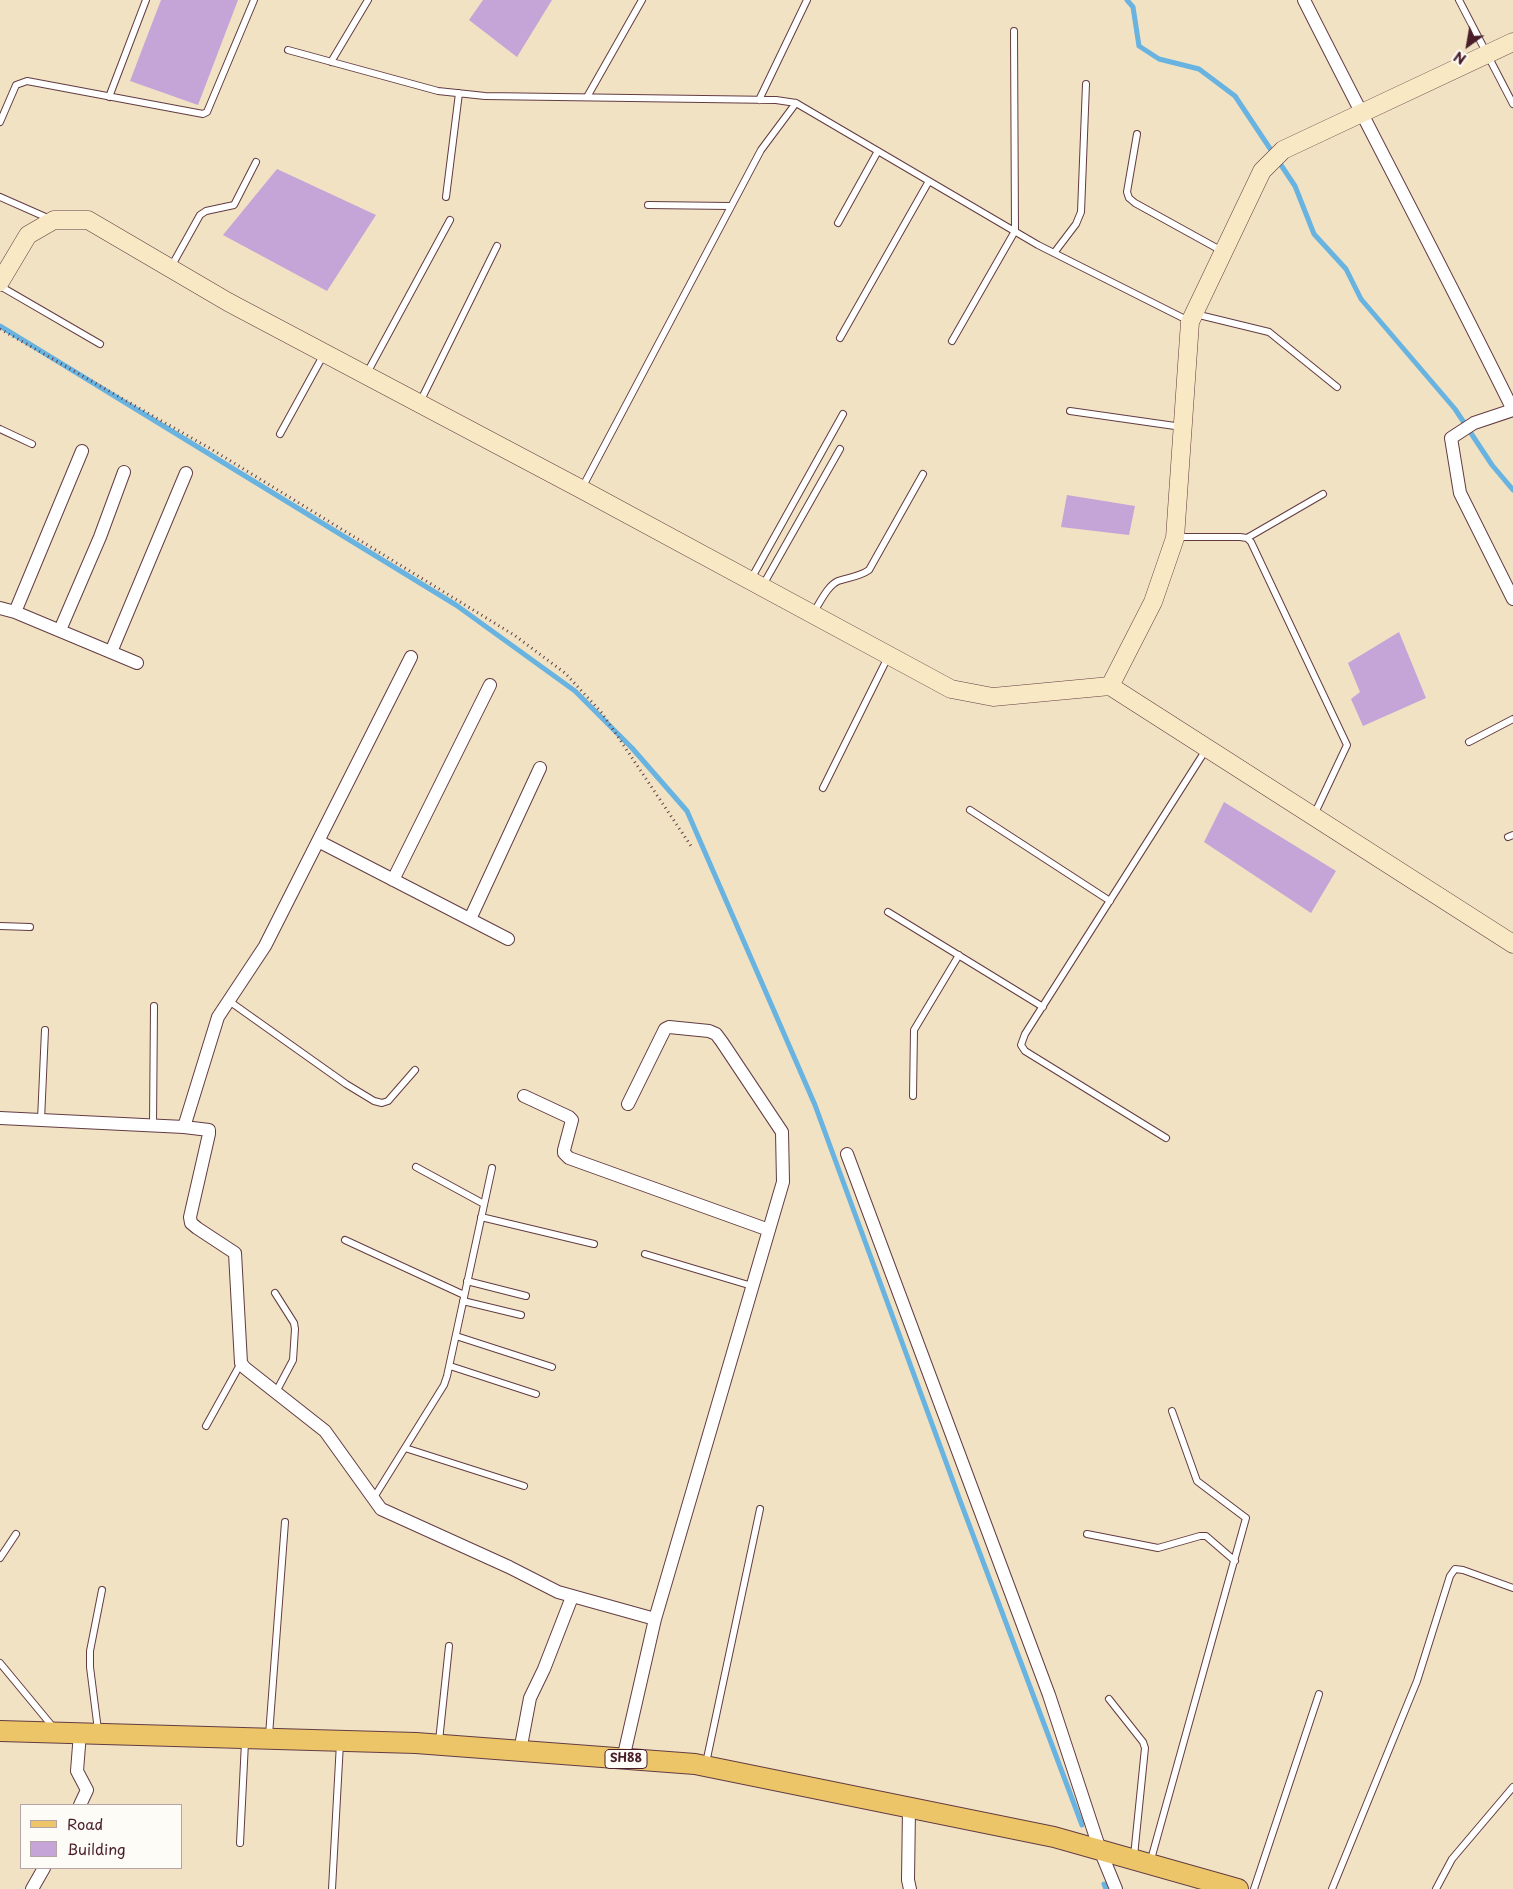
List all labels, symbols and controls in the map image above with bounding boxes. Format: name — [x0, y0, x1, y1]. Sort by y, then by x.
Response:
north arrow — [1443, 20, 1493, 70]
text: N — [1450, 46, 1470, 70]
road number: SH88 — [605, 1750, 647, 1768]
legend — [20, 1804, 182, 1869]
text: Road — [67, 1812, 103, 1835]
text: Building — [67, 1837, 126, 1860]

